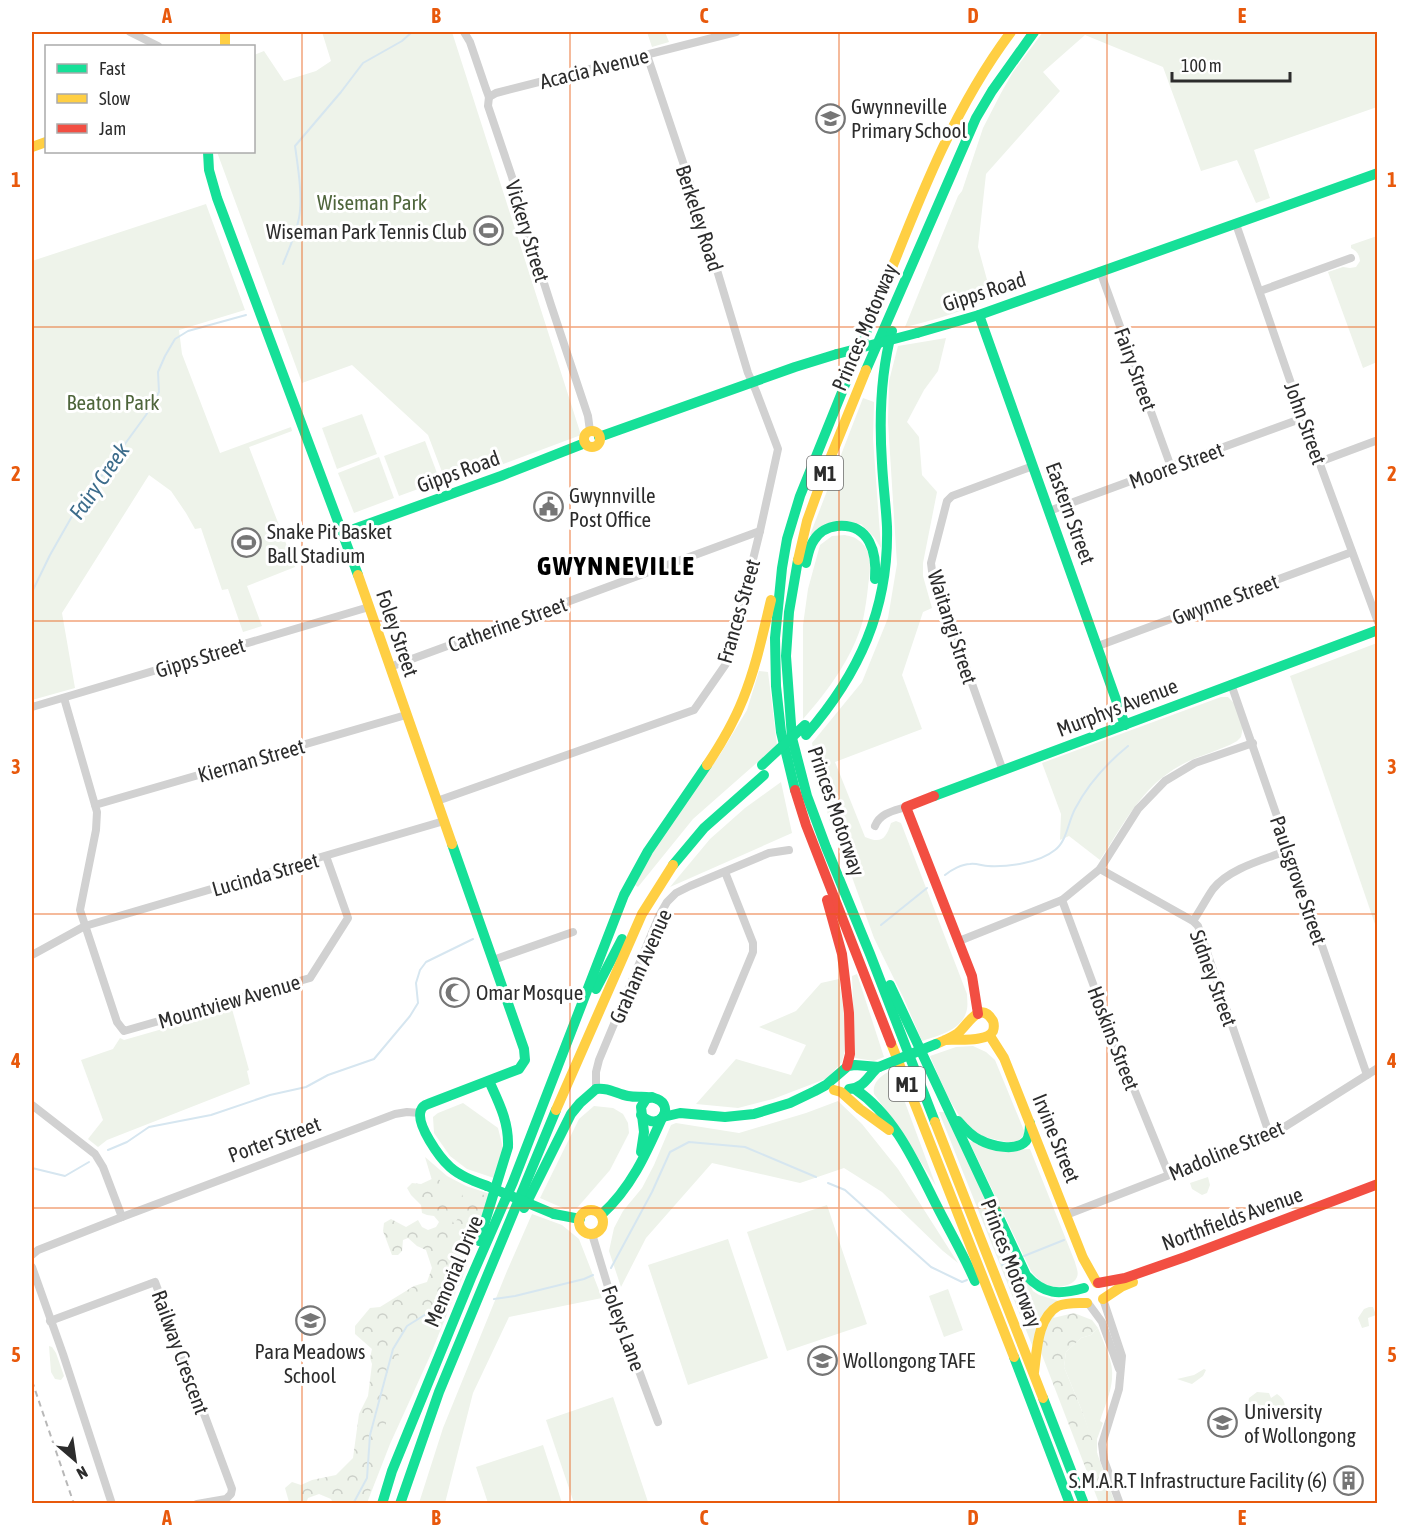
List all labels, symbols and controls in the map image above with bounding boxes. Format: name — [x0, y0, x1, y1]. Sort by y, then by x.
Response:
text: A — [161, 4, 172, 27]
text: B — [431, 4, 441, 27]
text: C — [700, 4, 709, 27]
text: D — [967, 4, 979, 27]
text: E — [1238, 4, 1247, 27]
street label: Acacia Avenue — [537, 43, 651, 93]
legend — [45, 45, 255, 153]
scale bar — [1172, 45, 1290, 83]
text: 100 m — [1181, 55, 1222, 76]
text: Fast — [99, 58, 126, 79]
text: Slow — [99, 88, 130, 109]
place label: Gwynneville Primary School — [851, 94, 967, 142]
school or university icon: Gwynneville Primary School — [814, 102, 846, 134]
text: Jam — [99, 118, 126, 139]
street label: Berkeley Road — [672, 162, 728, 274]
text: 1 — [11, 168, 21, 191]
text: 1 — [1387, 168, 1397, 191]
street label: Vickery Street — [501, 177, 555, 285]
park label: Wiseman Park — [317, 190, 427, 214]
sports icon: Wiseman Park Tennis Club — [472, 215, 504, 247]
place label: Wiseman Park Tennis Club — [266, 219, 467, 243]
street label: Princes Motorway — [826, 260, 902, 394]
street label: Gipps Road — [939, 266, 1029, 316]
street label: Fairy Street — [1110, 324, 1162, 414]
street label: John Street — [1280, 379, 1332, 467]
park label: Beaton Park — [66, 390, 160, 414]
street label: Moore Street — [1126, 437, 1226, 493]
water label: Fairy Creek — [63, 438, 135, 524]
street label: Gipps Road — [413, 445, 503, 497]
road number: M1 — [807, 456, 843, 490]
street label: Eastern Street — [1041, 459, 1101, 567]
text: 2 — [11, 462, 21, 485]
text: 2 — [1387, 462, 1397, 485]
place label: Gwynnville Post Office — [569, 483, 656, 531]
public building icon: Gwynnville Post Office — [532, 491, 564, 523]
place label: Snake Pit Basket Ball Stadium — [267, 519, 392, 567]
sports icon: Snake Pit Basket Ball Stadium — [230, 527, 262, 559]
district label: GWYNNEVILLE — [537, 550, 695, 581]
street label: Frances Street — [712, 556, 764, 666]
street label: Waitangi Street — [923, 567, 983, 687]
street label: Gwynne Street — [1169, 569, 1281, 629]
street label: Foley Street — [372, 586, 424, 680]
street label: Catherine Street — [444, 591, 570, 657]
street label: Gipps Street — [152, 632, 248, 682]
street label: Murphys Avenue — [1053, 673, 1181, 741]
street label: Kiernan Street — [195, 733, 307, 787]
street label: Princes Motorway — [804, 743, 871, 879]
text: 3 — [11, 755, 21, 778]
text: 3 — [1387, 755, 1397, 778]
street label: Paulsgrove Street — [1266, 812, 1332, 948]
street label: Lucinda Street — [209, 847, 321, 901]
street label: Graham Avenue — [604, 905, 676, 1027]
street label: Sidney Street — [1185, 927, 1243, 1029]
street label: Mountview Avenue — [155, 969, 303, 1033]
mosque icon: Omar Mosque — [439, 976, 471, 1008]
place label: Omar Mosque — [476, 980, 583, 1004]
street label: Hoskins Street — [1083, 983, 1145, 1093]
text: 4 — [10, 1049, 21, 1072]
text: 4 — [1386, 1049, 1397, 1072]
road number: M1 — [889, 1067, 925, 1101]
street label: Irvine Street — [1028, 1090, 1086, 1186]
street label: Porter Street — [225, 1111, 323, 1167]
street label: Madoline Street — [1165, 1115, 1287, 1185]
street label: Northfields Avenue — [1158, 1181, 1306, 1255]
street label: Princes Motorway — [976, 1195, 1048, 1331]
street label: Memorial Drive — [419, 1212, 487, 1330]
street label: Foleys Lane — [597, 1282, 651, 1374]
street label: Railway Crescent — [147, 1287, 215, 1417]
school or university icon: Para Meadows School — [294, 1304, 326, 1336]
place label: Para Meadows School — [255, 1339, 366, 1387]
text: 5 — [11, 1343, 21, 1366]
text: 5 — [1387, 1343, 1397, 1366]
school or university icon: Wollongong TAFE — [806, 1344, 838, 1376]
place label: Wollongong TAFE — [843, 1348, 975, 1372]
place label: University of Wollongong — [1244, 1399, 1356, 1447]
school or university icon: University of Wollongong — [1207, 1407, 1239, 1439]
north arrow — [45, 1430, 105, 1490]
text: N — [74, 1463, 91, 1483]
building icon: S.M.A.R.T Infrastructure Facility (6) — [1332, 1464, 1364, 1496]
place label: S.M.A.R.T Infrastructure Facility (6) — [1069, 1468, 1327, 1492]
text: A — [161, 1506, 172, 1529]
text: B — [431, 1506, 441, 1529]
text: C — [700, 1506, 709, 1529]
text: D — [967, 1506, 979, 1529]
text: E — [1238, 1506, 1247, 1529]

